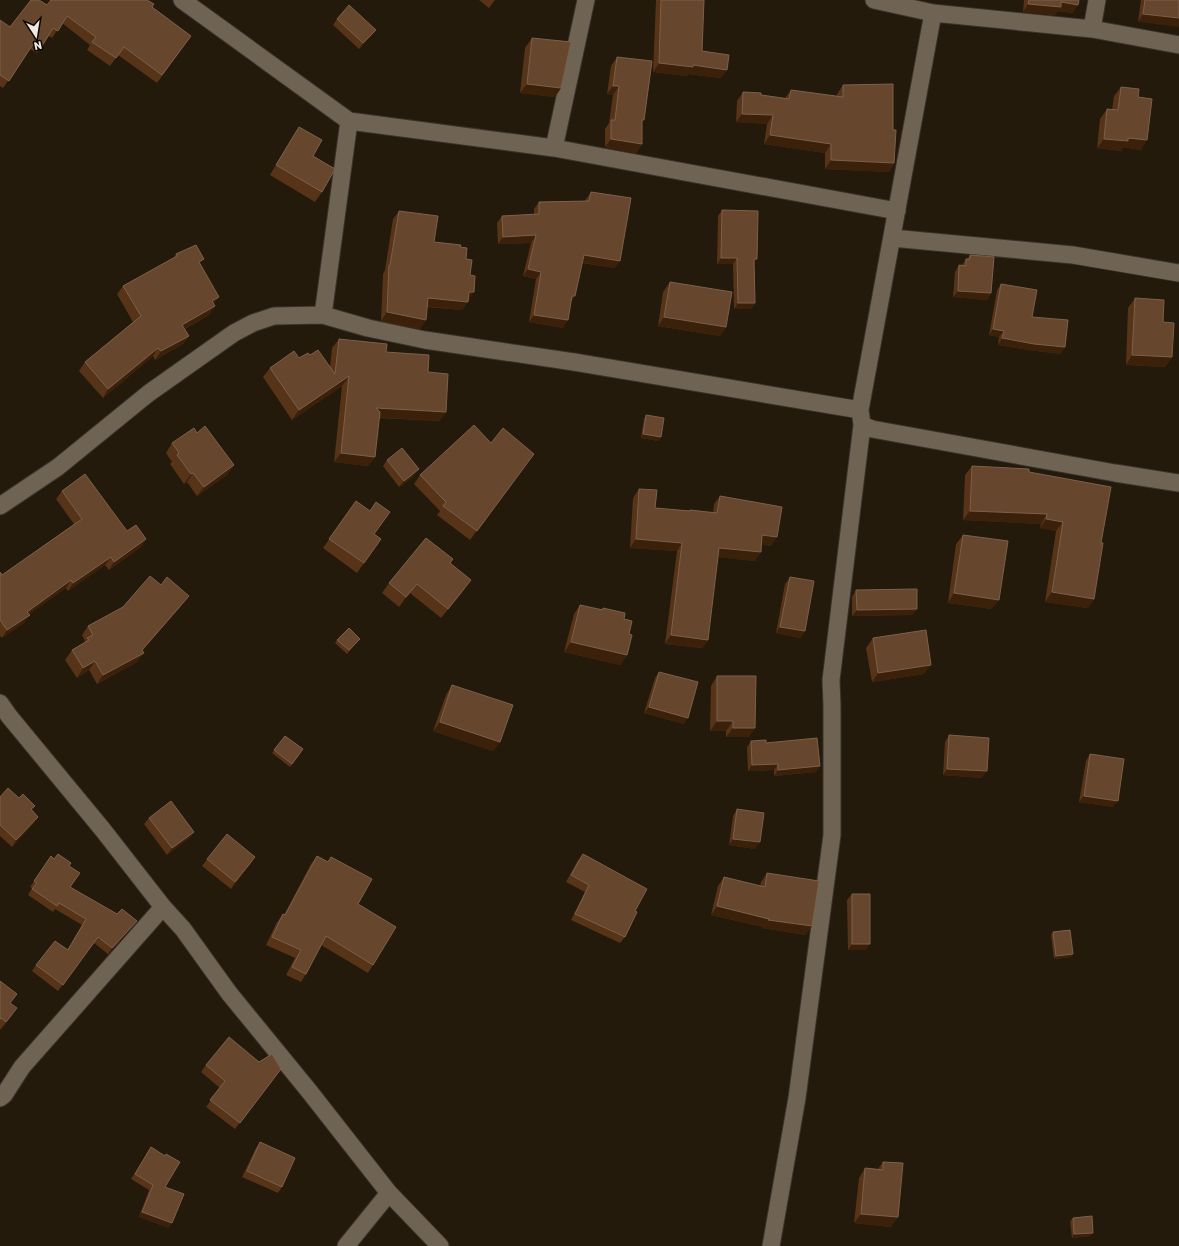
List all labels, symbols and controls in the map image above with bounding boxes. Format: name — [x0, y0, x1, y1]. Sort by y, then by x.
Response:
north arrow — [16, 16, 56, 56]
text: N — [33, 38, 43, 52]

